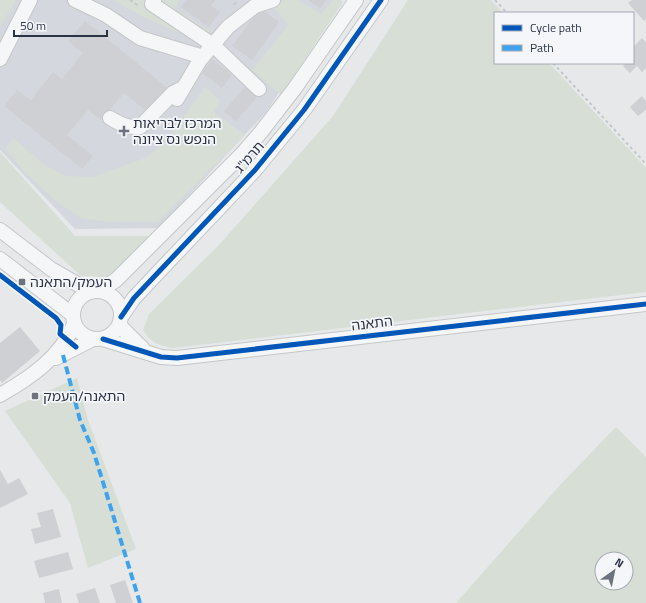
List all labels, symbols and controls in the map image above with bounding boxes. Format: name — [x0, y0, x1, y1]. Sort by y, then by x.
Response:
scale bar — [14, 12, 107, 38]
legend — [494, 12, 634, 64]
text: 50 m — [20, 16, 46, 35]
text: Cycle path — [530, 18, 582, 37]
text: Path — [530, 38, 554, 57]
place label: המרכז לבריאות הנפש נס ציונה — [133, 112, 222, 149]
marker: המרכז לבריאות הנפש נס ציונה — [118, 125, 130, 137]
street label: תרמ"ג — [229, 136, 269, 177]
place label: העמק/התאנה — [30, 271, 112, 292]
marker: העמק/התאנה — [17, 277, 27, 287]
street label: התאנה — [350, 310, 394, 335]
place label: התאנה/העמק — [43, 385, 125, 406]
marker: התאנה/העמק — [30, 391, 40, 401]
north arrow — [594, 551, 634, 591]
text: N — [612, 554, 627, 571]

